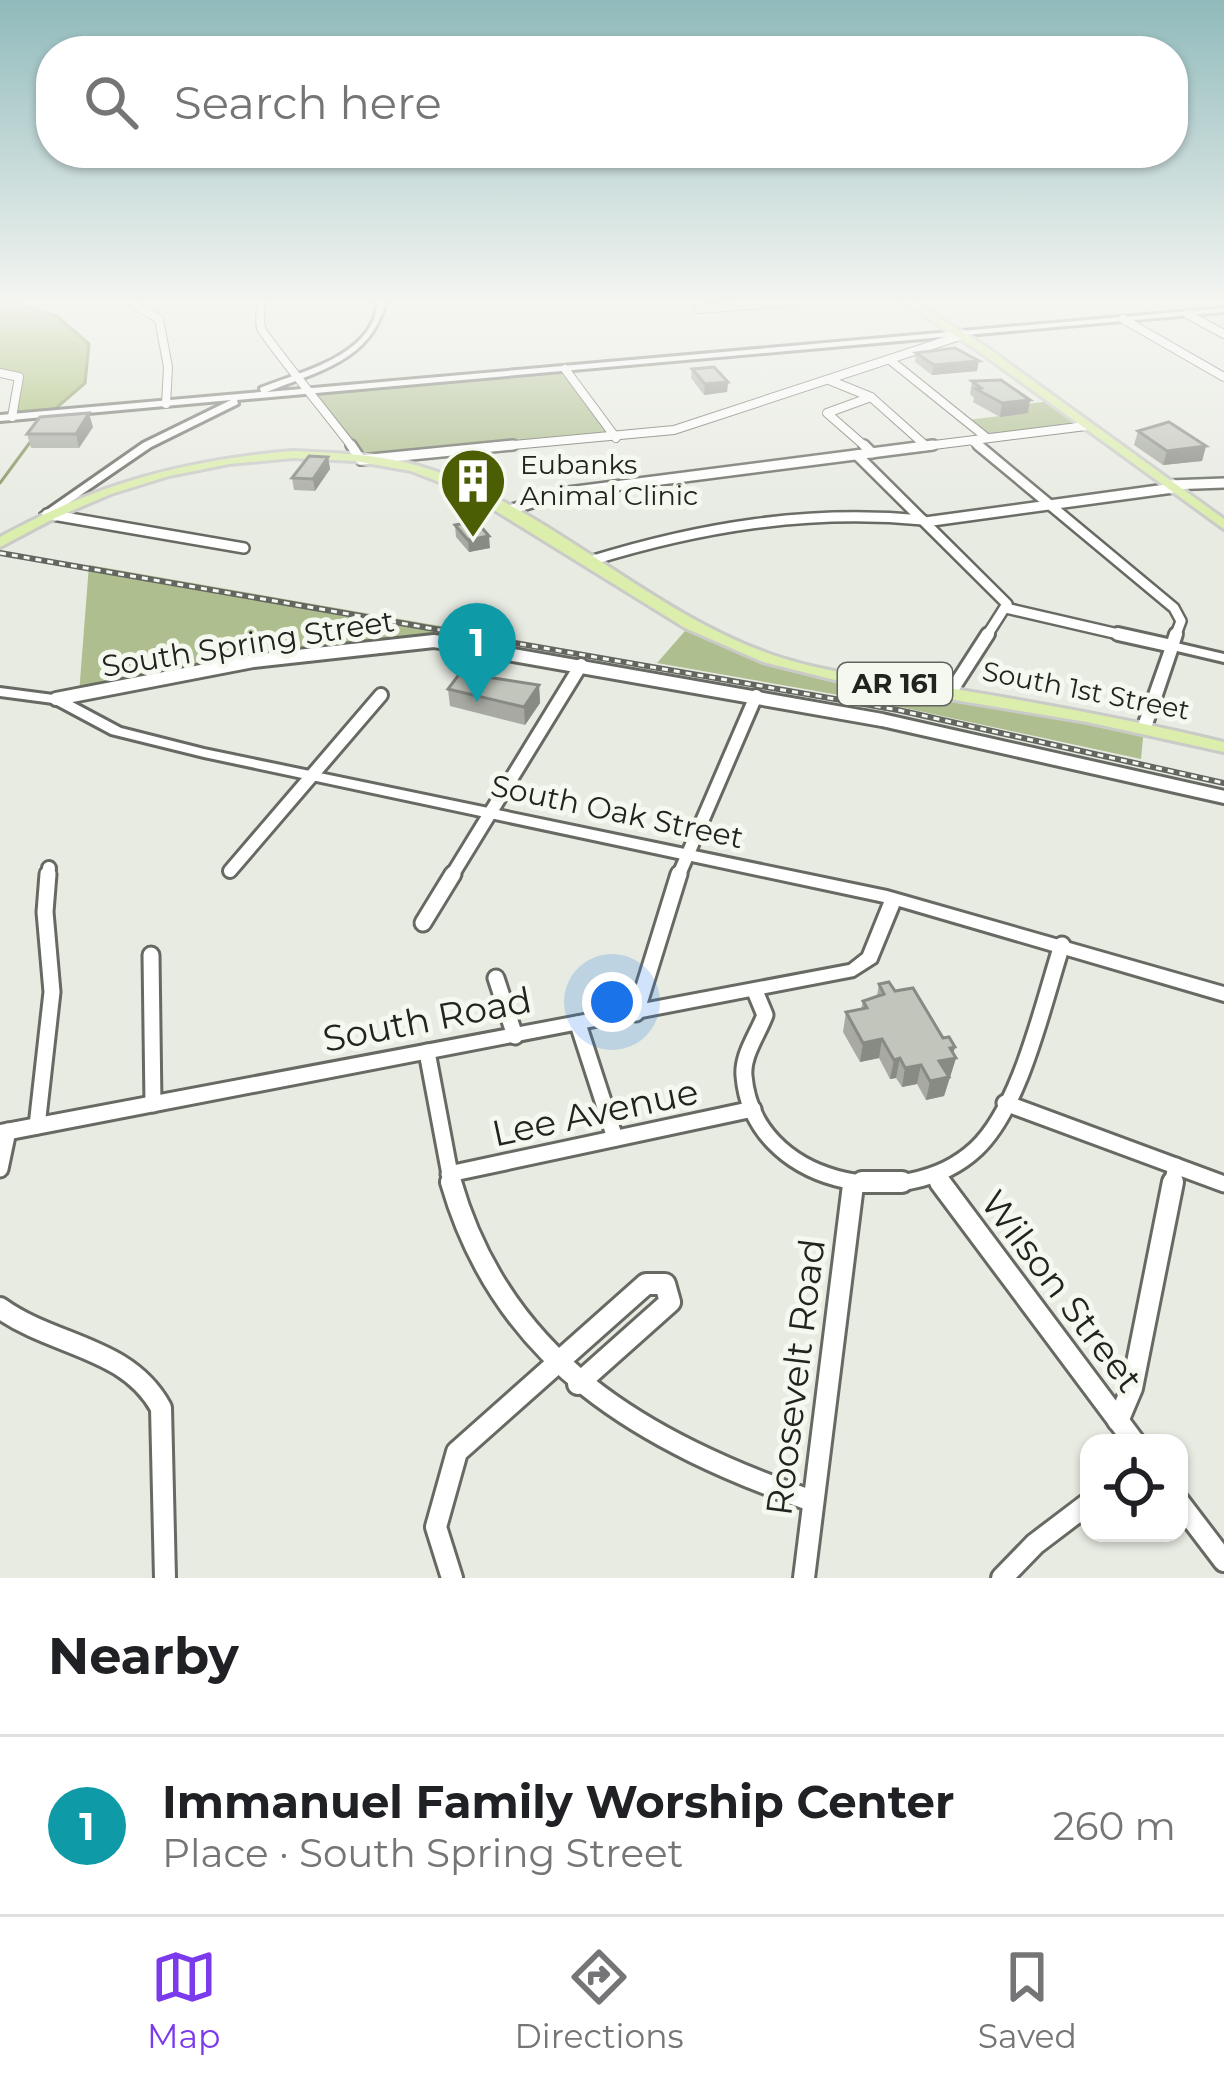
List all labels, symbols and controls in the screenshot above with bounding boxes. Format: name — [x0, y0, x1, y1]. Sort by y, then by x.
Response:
search box — [36, 36, 1188, 168]
icon: search — [78, 69, 144, 135]
text: Search here — [174, 75, 442, 130]
building icon: Eubanks Animal Clinic — [438, 446, 508, 540]
place label: Eubanks Animal Clinic — [520, 448, 698, 512]
street label: South Spring Street — [99, 602, 397, 685]
pin: 1 — [438, 603, 516, 702]
street label: South 1st Street — [980, 654, 1193, 727]
road number: AR 161 — [838, 663, 952, 705]
street label: South Oak Street — [488, 767, 747, 856]
your location — [582, 972, 642, 1032]
street label: South Road — [319, 977, 535, 1061]
street label: Lee Avenue — [488, 1069, 702, 1155]
street label: Wilson Street — [972, 1181, 1152, 1401]
street label: Roosevelt Road — [756, 1236, 834, 1518]
map controls — [1080, 1434, 1188, 1542]
button: locate — [1080, 1434, 1188, 1542]
text: Nearby — [48, 1625, 239, 1687]
text: Immanuel Family Worship Center — [162, 1774, 954, 1829]
text: 1 — [79, 1802, 95, 1850]
text: 260 m — [1053, 1802, 1176, 1850]
text: Place · South Spring Street — [162, 1829, 683, 1877]
tab: Map — [147, 1944, 220, 2056]
tab: Directions — [515, 1944, 684, 2056]
tab: Saved — [978, 1944, 1077, 2056]

